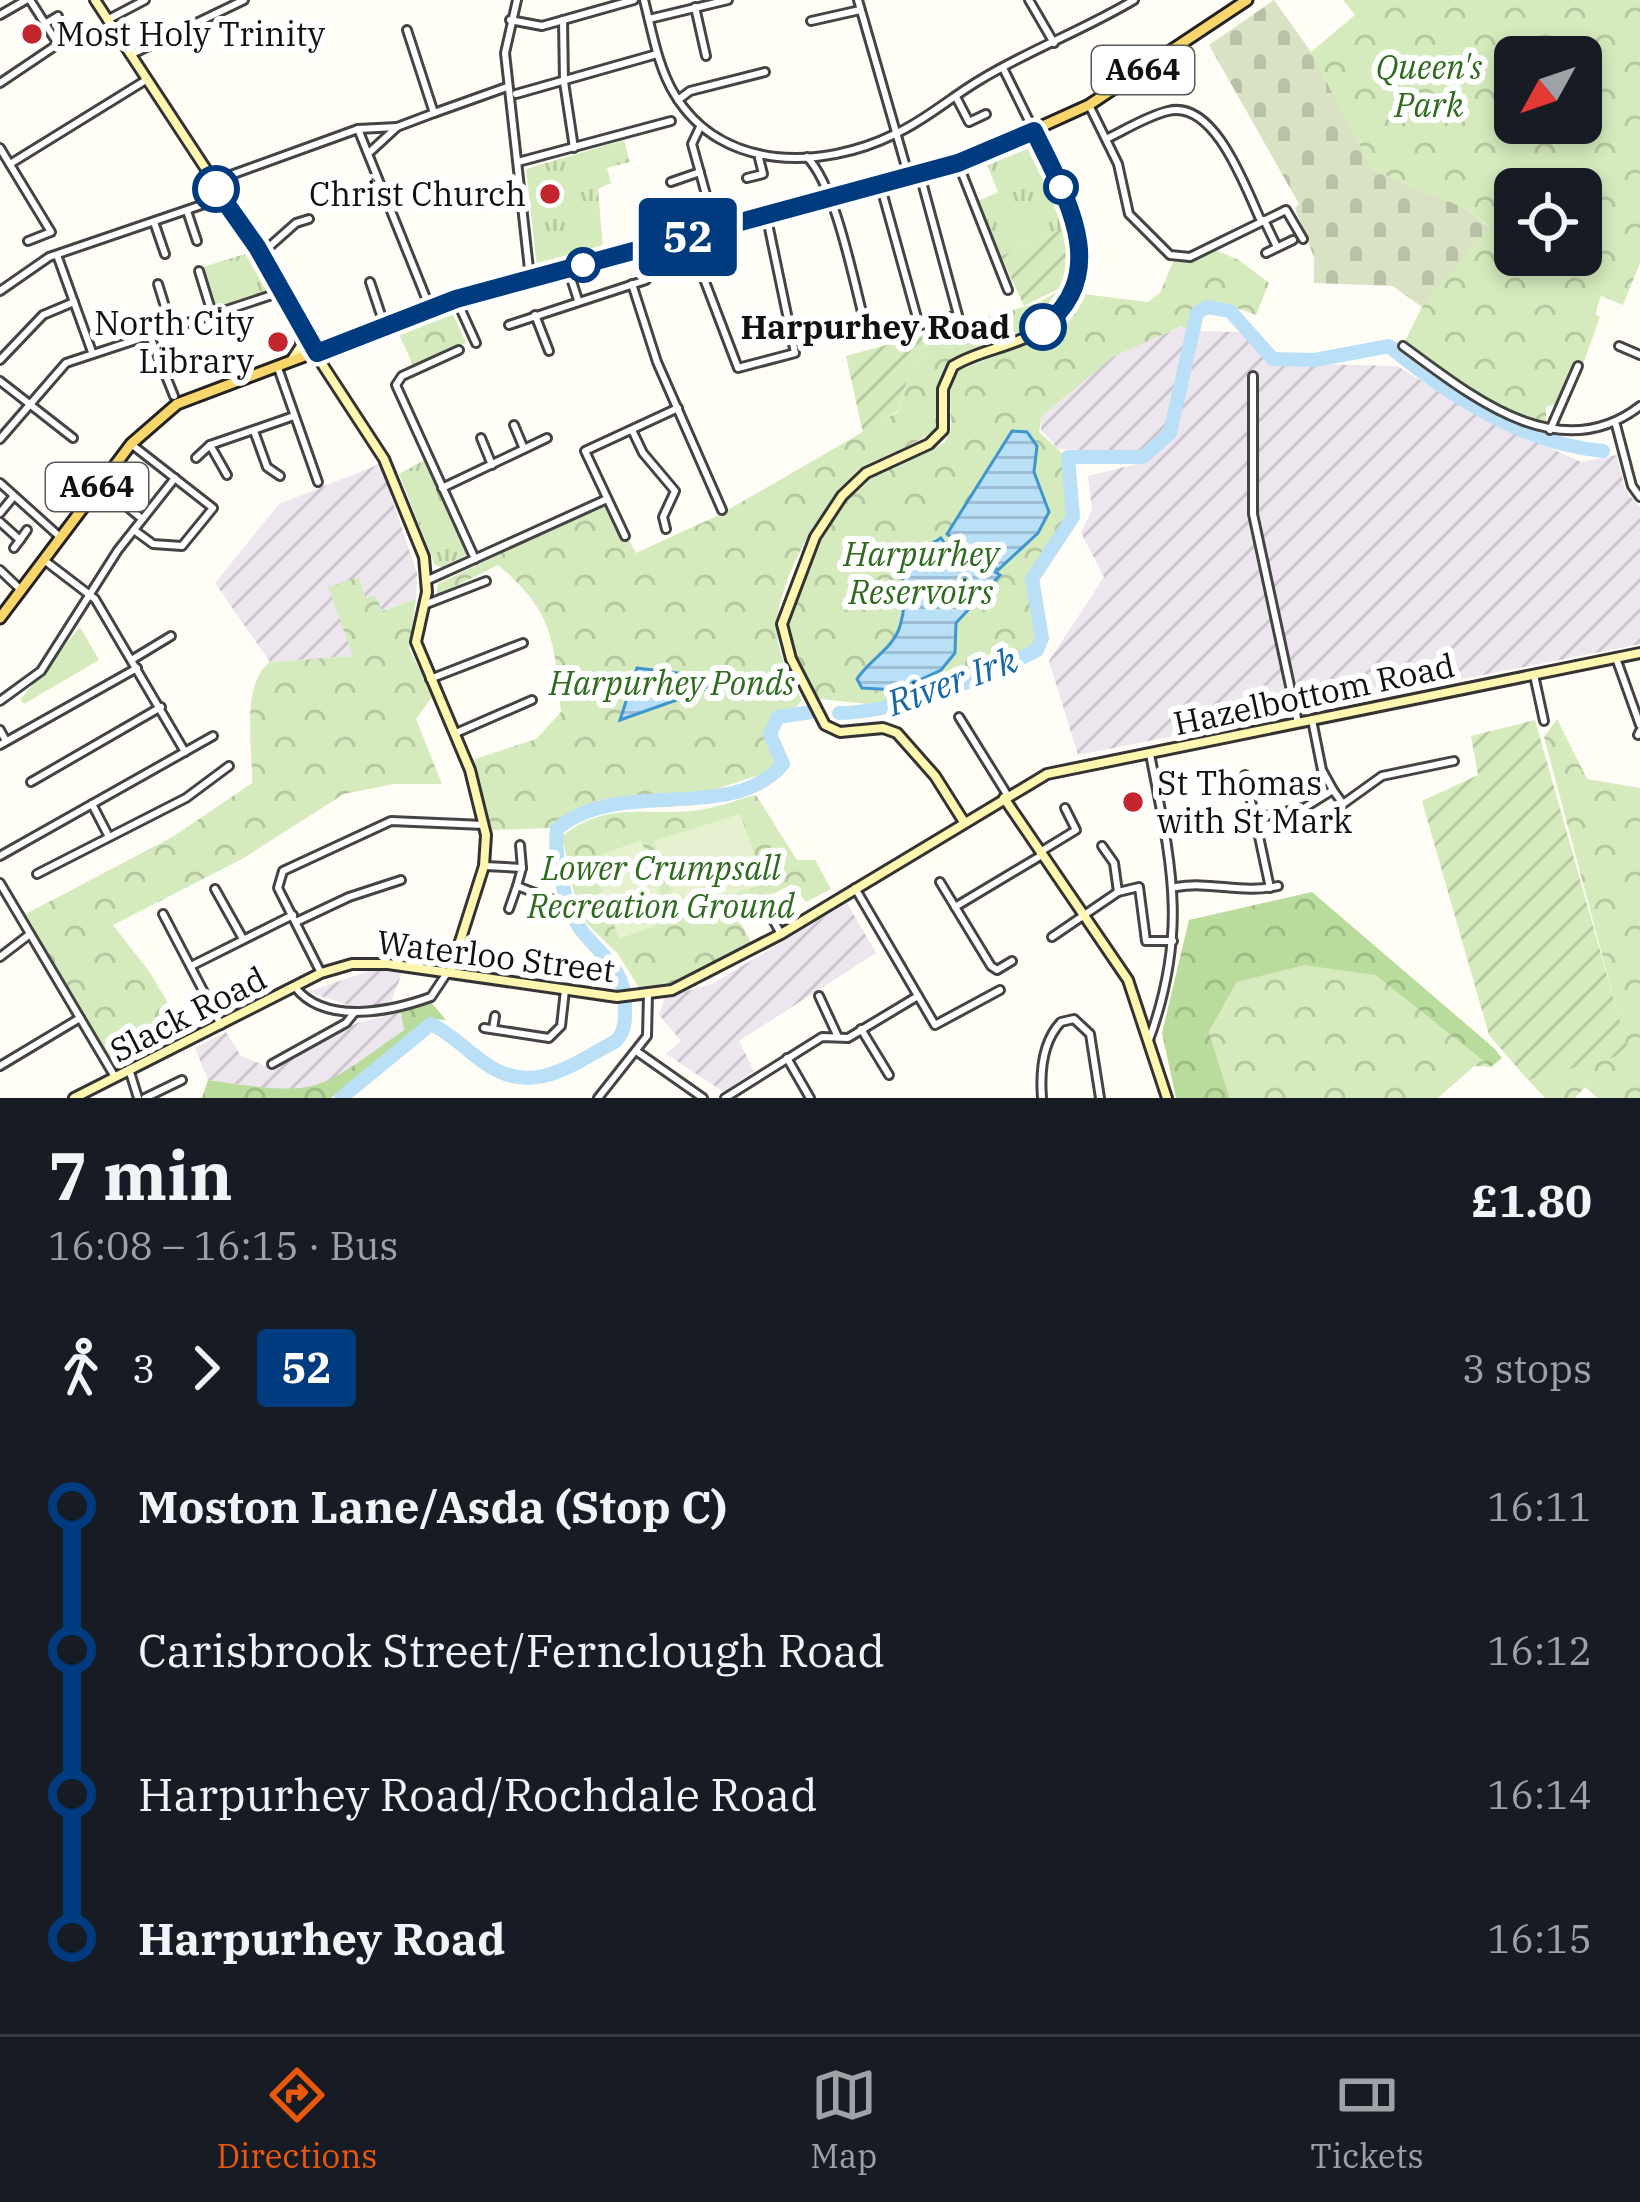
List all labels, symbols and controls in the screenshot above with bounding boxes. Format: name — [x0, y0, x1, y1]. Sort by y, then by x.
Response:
place label: Most Holy Trinity — [56, 12, 325, 55]
marker: Most Holy Trinity — [19, 21, 45, 47]
north arrow — [1494, 36, 1602, 144]
map controls — [1494, 36, 1602, 276]
park label: Queen's Park — [1376, 45, 1483, 126]
road number: A664 — [1092, 46, 1194, 94]
unlabelled marker — [194, 167, 238, 211]
button: locate — [1494, 168, 1602, 276]
unlabelled marker — [1045, 171, 1077, 203]
place label: Christ Church — [309, 172, 526, 215]
marker: Christ Church — [537, 181, 563, 207]
line badge: 52 — [634, 198, 742, 276]
text: 52 — [663, 209, 713, 264]
unlabelled marker — [567, 249, 599, 281]
place label: North City Library — [94, 301, 254, 382]
place label: Harpurhey Road — [741, 305, 1010, 348]
marker: Harpurhey Road — [1021, 305, 1065, 349]
marker: North City Library — [265, 329, 291, 355]
road number: A664 — [46, 463, 148, 511]
park label: Harpurhey Reservoirs — [843, 532, 1001, 613]
water label: River Irk — [879, 635, 1024, 726]
street label: Hazelbottom Road — [1170, 643, 1458, 744]
park label: Harpurhey Ponds — [548, 661, 796, 704]
place label: St Thomas with St Mark — [1157, 761, 1352, 842]
marker: St Thomas with St Mark — [1120, 789, 1146, 815]
park label: Lower Crumpsall Recreation Ground — [526, 846, 796, 927]
street label: Waterloo Street — [375, 920, 617, 991]
street label: Slack Road — [102, 956, 273, 1071]
text: 7 min — [48, 1132, 233, 1218]
text: £1.80 — [1472, 1171, 1592, 1229]
text: 16:08 – 16:15 · Bus — [48, 1220, 398, 1271]
icon: walk — [48, 1335, 114, 1401]
icon: forward — [173, 1335, 239, 1401]
text: 52 — [281, 1340, 332, 1395]
text: 3 — [132, 1343, 155, 1394]
text: 3 stops — [1462, 1343, 1592, 1394]
text: Moston Lane/Asda (Stop C) — [138, 1477, 727, 1535]
text: 16:11 — [1487, 1481, 1592, 1532]
text: Carisbrook Street/Fernclough Road — [138, 1621, 885, 1679]
text: 16:12 — [1487, 1625, 1592, 1676]
text: Harpurhey Road/Rochdale Road — [138, 1765, 818, 1823]
text: 16:14 — [1487, 1769, 1592, 1820]
text: Harpurhey Road — [138, 1909, 505, 1967]
text: 16:15 — [1487, 1913, 1592, 1964]
tab: Directions — [216, 2062, 377, 2177]
tab: Map — [810, 2062, 877, 2177]
tab: Tickets — [1310, 2062, 1424, 2177]

